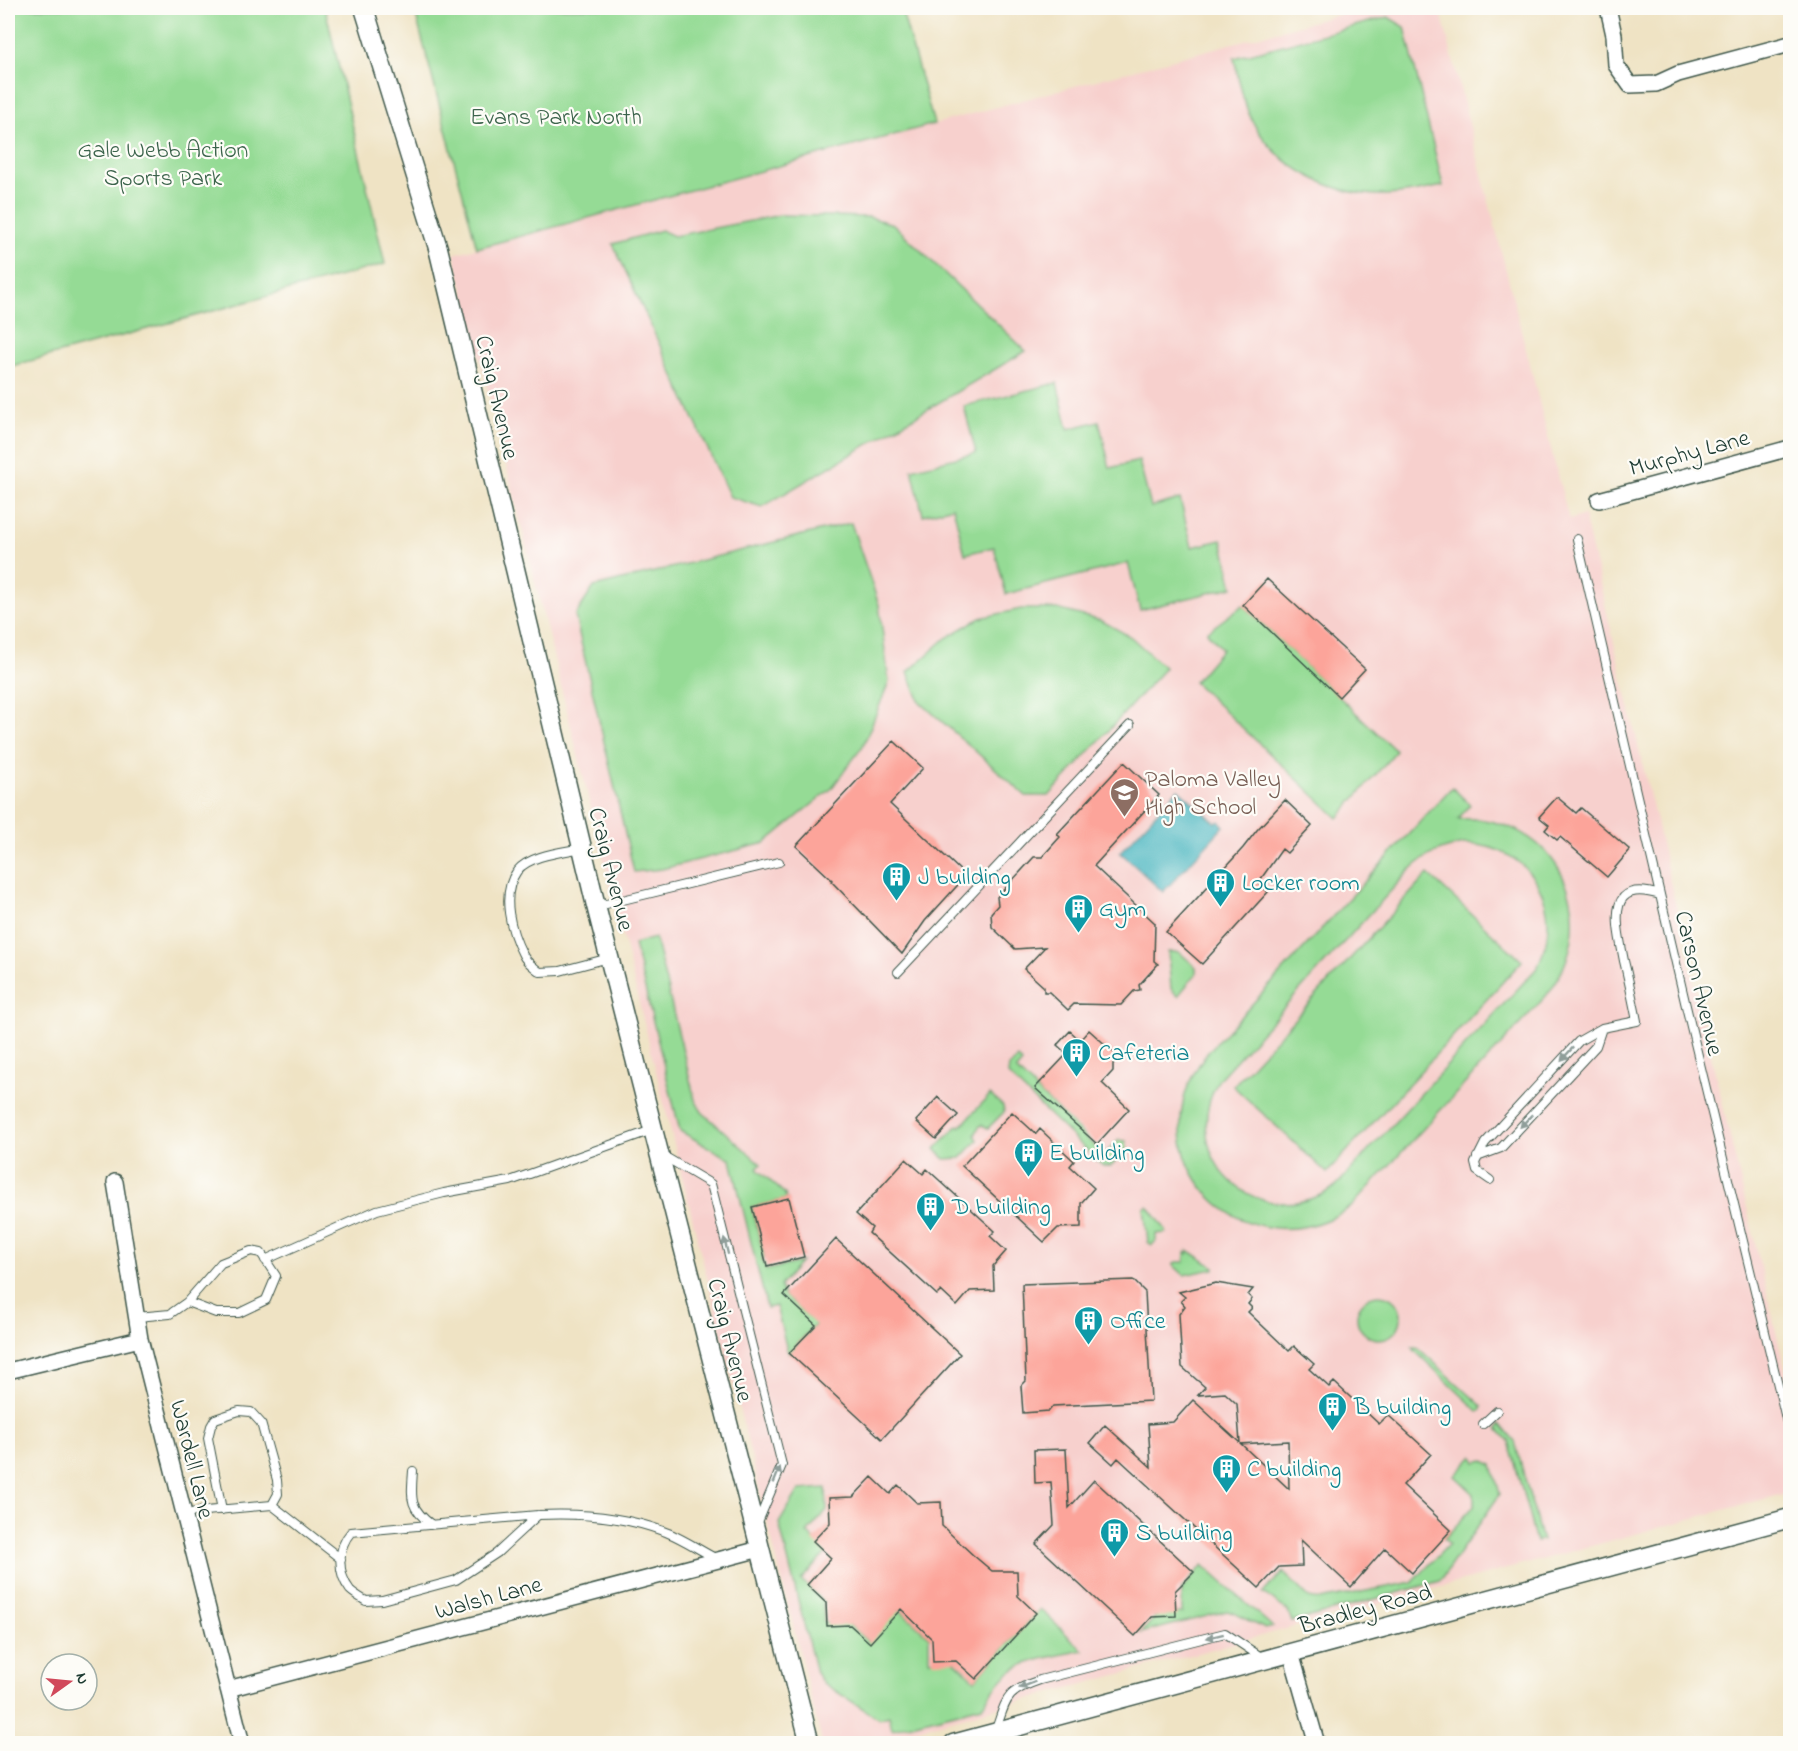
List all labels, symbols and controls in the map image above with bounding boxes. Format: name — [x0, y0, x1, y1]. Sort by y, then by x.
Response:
park label: Evans Park North — [470, 101, 642, 136]
park label: Gale Webb Action Sports Park — [78, 134, 248, 197]
street label: Craig Avenue — [464, 332, 527, 463]
street label: Murphy Lane — [1626, 422, 1754, 488]
place label: Paloma Valley High School — [1145, 763, 1281, 826]
school or university icon: Paloma Valley High School — [1108, 776, 1140, 818]
street label: Craig Avenue — [577, 804, 642, 935]
building icon: J building — [881, 860, 913, 902]
place label: J building — [918, 861, 1011, 896]
building icon: Locker room — [1205, 866, 1237, 908]
place label: Locker room — [1242, 867, 1360, 902]
building icon: Gym — [1062, 892, 1094, 934]
place label: Gym — [1099, 893, 1146, 929]
street label: Carson Avenue — [1664, 908, 1731, 1060]
building icon: Cafeteria — [1061, 1036, 1093, 1078]
place label: Cafeteria — [1098, 1037, 1190, 1072]
one-way arrow — [1561, 1046, 1575, 1060]
one-way arrow — [1519, 1113, 1533, 1128]
building icon: E building — [1012, 1136, 1044, 1178]
place label: E building — [1049, 1137, 1145, 1172]
building icon: D building — [915, 1190, 947, 1232]
place label: D building — [951, 1191, 1051, 1226]
one-way arrow — [721, 1237, 731, 1255]
street label: Craig Avenue — [696, 1275, 761, 1406]
building icon: Office — [1073, 1304, 1105, 1346]
place label: Office — [1110, 1305, 1166, 1340]
building icon: B building — [1317, 1390, 1349, 1432]
place label: B building — [1353, 1391, 1451, 1426]
street label: Wardell Lane — [159, 1396, 222, 1523]
building icon: C building — [1210, 1452, 1242, 1494]
place label: C building — [1247, 1453, 1341, 1488]
one-way arrow — [773, 1466, 782, 1484]
building icon: S building — [1099, 1516, 1131, 1558]
place label: S building — [1136, 1517, 1233, 1552]
street label: Walsh Lane — [431, 1568, 546, 1631]
street label: Bradley Road — [1294, 1576, 1437, 1646]
one-way arrow — [1206, 1631, 1224, 1641]
north arrow — [39, 1652, 99, 1712]
text: N — [69, 1670, 95, 1687]
one-way arrow — [1017, 1680, 1035, 1690]

